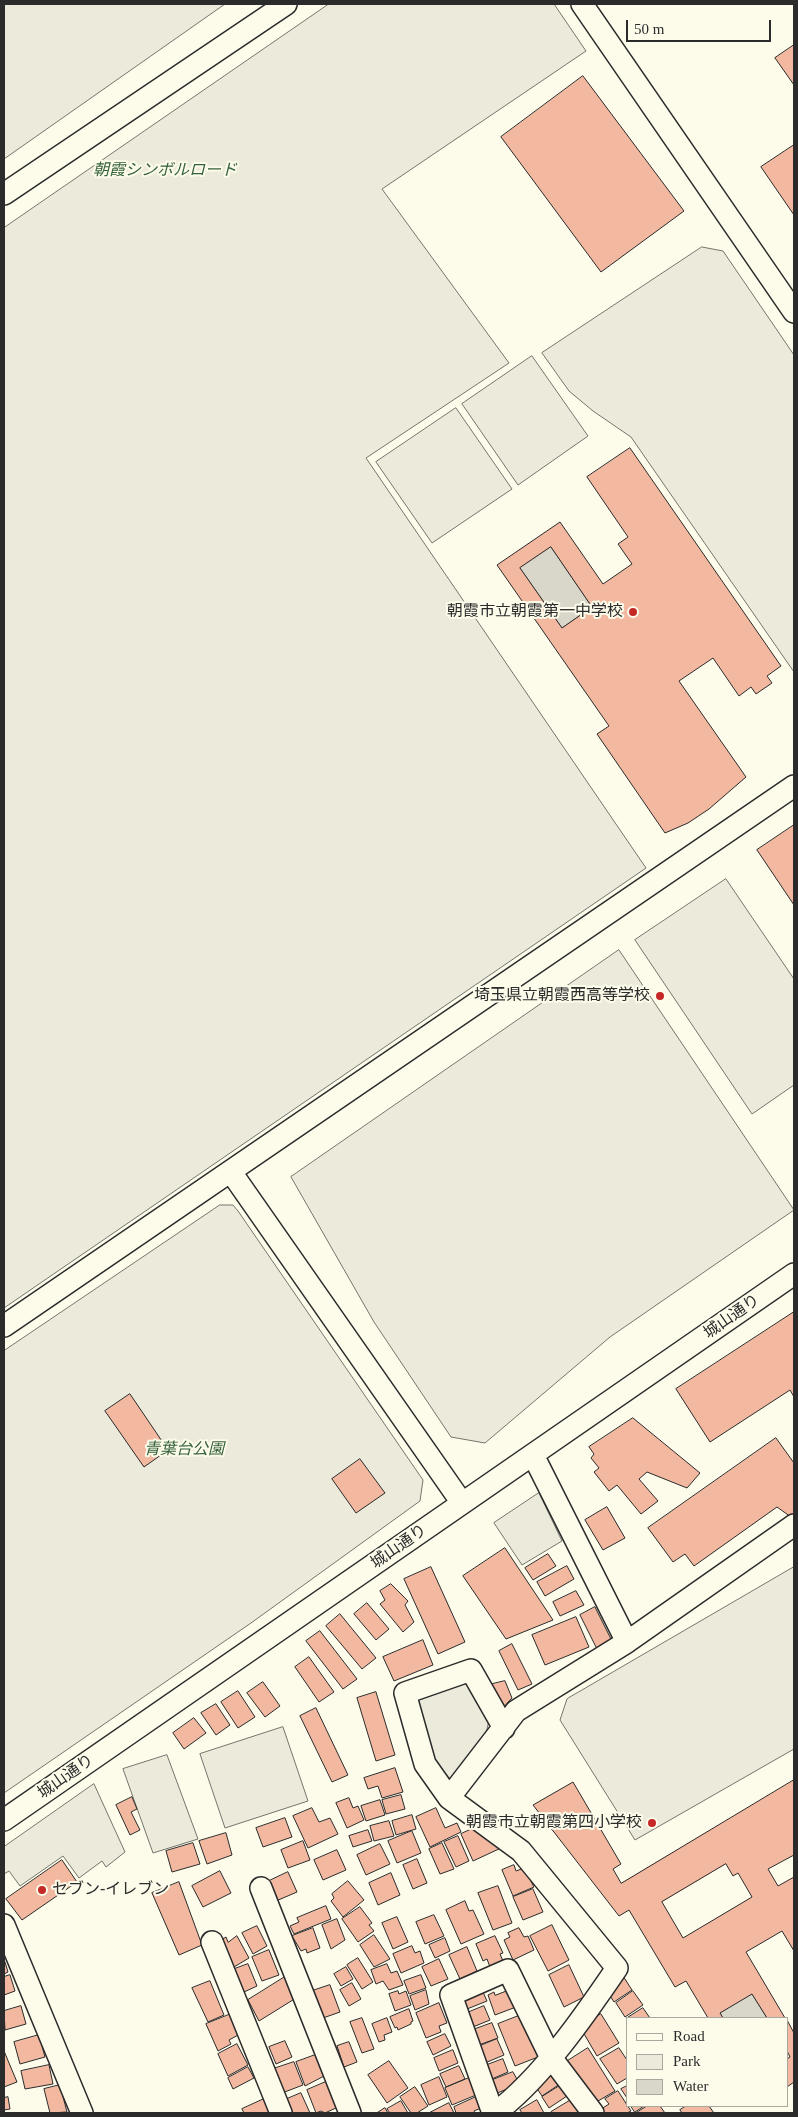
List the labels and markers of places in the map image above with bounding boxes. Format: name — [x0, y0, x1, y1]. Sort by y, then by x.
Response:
place label: 朝霞市立朝霞第一中学校 — [447, 602, 623, 622]
marker: 朝霞市立朝霞第一中学校 — [627, 606, 639, 618]
place label: 埼玉県立朝霞西高等学校 — [474, 986, 650, 1006]
marker: 埼玉県立朝霞西高等学校 — [654, 990, 666, 1002]
place label: 朝霞市立朝霞第四小学校 — [466, 1813, 642, 1833]
marker: 朝霞市立朝霞第四小学校 — [646, 1817, 658, 1829]
place label: セブン-イレブン — [52, 1880, 169, 1900]
marker: セブン-イレブン — [36, 1884, 48, 1896]

